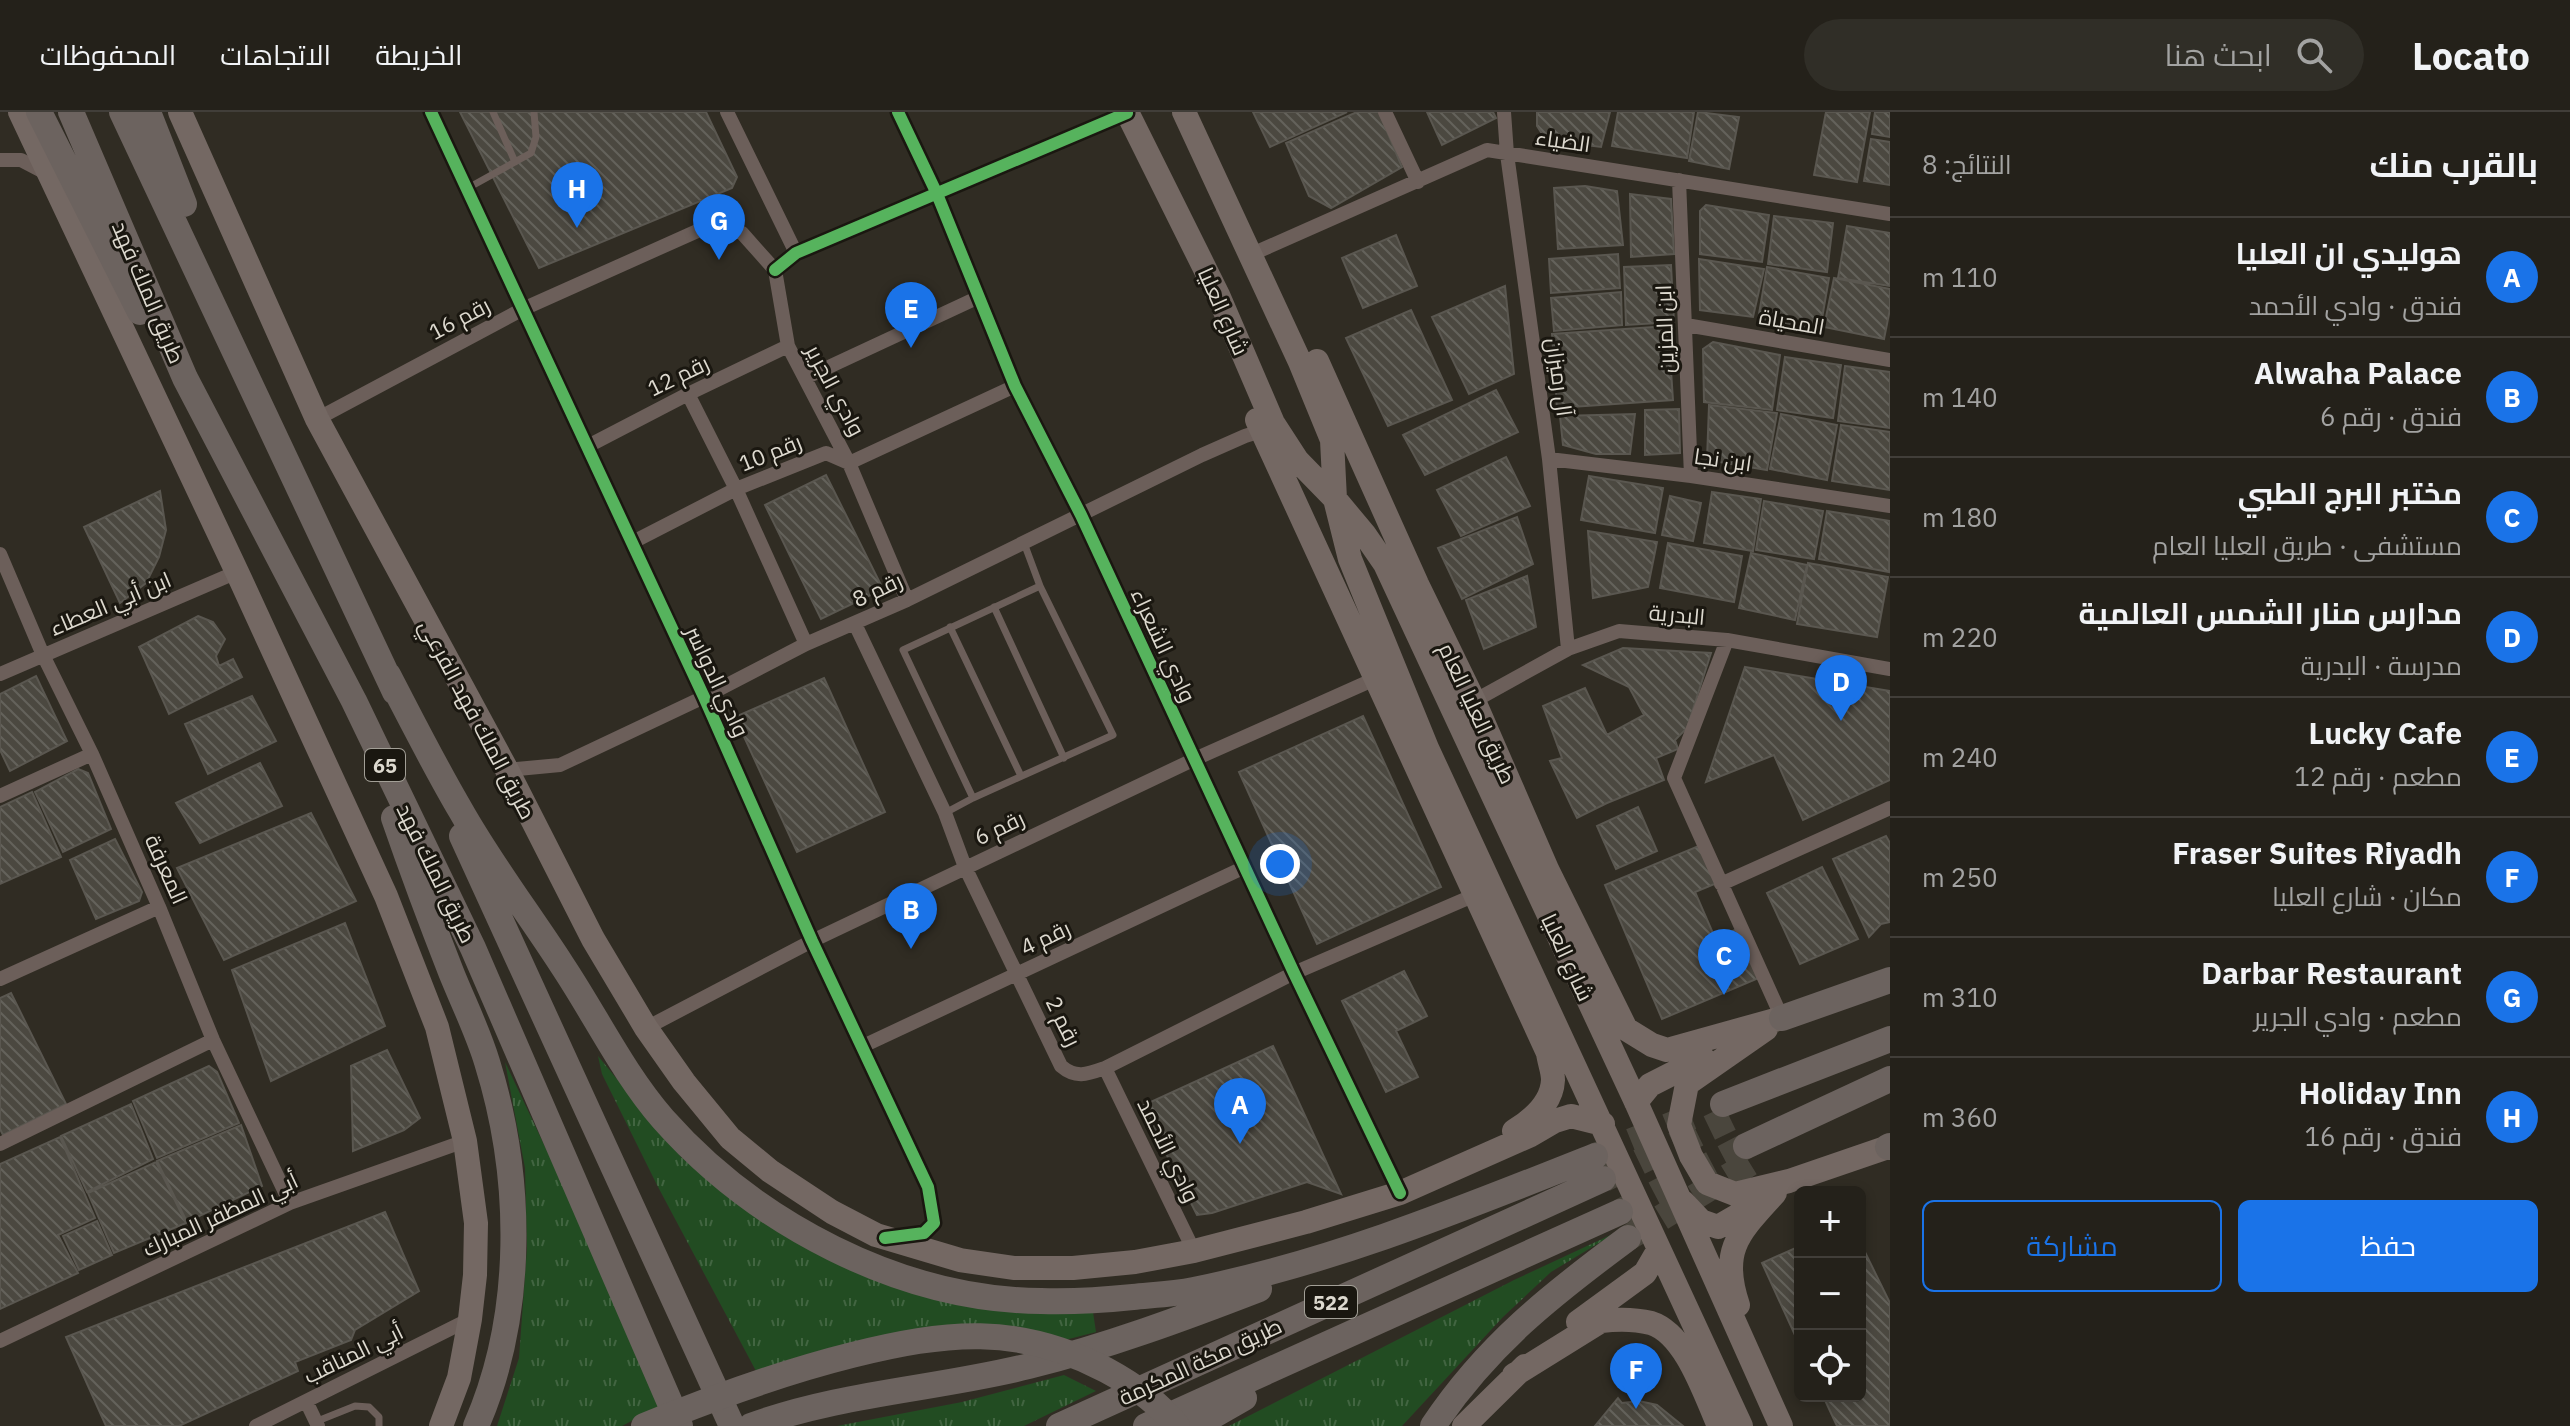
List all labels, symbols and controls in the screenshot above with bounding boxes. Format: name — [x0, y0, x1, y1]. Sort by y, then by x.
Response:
search box — [1804, 19, 2364, 91]
text: Locato — [2412, 31, 2530, 80]
icon: search — [2292, 33, 2336, 77]
text: ابحث هنا — [2165, 35, 2272, 74]
text: المحفوظات — [40, 36, 176, 73]
text: الاتجاهات — [220, 36, 331, 73]
text: الخريطة — [375, 36, 463, 73]
street label: الضياء — [1533, 122, 1593, 158]
text: بالقرب منك — [2370, 142, 2538, 186]
text: النتائج: 8 — [1922, 147, 2012, 181]
pin: H — [551, 162, 603, 228]
pin: G — [693, 194, 745, 260]
street label: طريق الملك فهد — [106, 216, 192, 368]
text: هوليدي ان العليا — [2236, 233, 2462, 272]
text: 110 m — [1922, 260, 1998, 294]
text: A — [2503, 260, 2521, 294]
street label: شارع العليا — [1191, 262, 1256, 360]
pin: E — [885, 282, 937, 348]
street label: ابن المزين — [1648, 284, 1680, 374]
text: فندق · وادي الأحمد — [2249, 288, 2462, 322]
street label: رقم 16 — [423, 290, 496, 348]
street label: المحياة — [1757, 301, 1827, 341]
street label: آل رميزان — [1540, 336, 1580, 418]
street label: وادي الجرير — [796, 337, 872, 442]
street label: رقم 12 — [642, 348, 715, 404]
text: Alwaha Palace — [2254, 353, 2462, 392]
text: 140 m — [1922, 380, 1998, 414]
text: B — [2503, 380, 2521, 414]
text: فندق · رقم 6 — [2320, 399, 2462, 433]
street label: رقم 10 — [734, 426, 806, 480]
street label: ابن نجا — [1692, 441, 1754, 477]
text: مختبر البرج الطبي — [2238, 473, 2462, 512]
text: 180 m — [1922, 500, 1998, 534]
text: C — [2504, 500, 2520, 534]
text: مستشفى · طريق العليا العام — [2152, 528, 2462, 562]
street label: ابن أبي العطاء — [45, 564, 177, 644]
street label: رقم 8 — [847, 565, 908, 615]
street label: وادي الشعراء — [1122, 583, 1203, 708]
text: مدارس منار الشمس العالمية — [2078, 593, 2462, 632]
street label: البدرية — [1648, 597, 1706, 631]
street label: طريق الملك فهد الفرعي — [410, 614, 543, 825]
street label: وادي الدواسر — [676, 619, 756, 743]
text: 220 m — [1922, 620, 1998, 654]
text: D — [2503, 620, 2521, 654]
street label: طريق العليا العام — [1431, 638, 1523, 789]
text: مدرسة · البدرية — [2301, 648, 2462, 682]
pin: D — [1815, 655, 1867, 721]
text: Lucky Cafe — [2308, 713, 2462, 752]
text: 240 m — [1922, 740, 1998, 774]
text: E — [2504, 740, 2520, 774]
road number: 65 — [365, 749, 405, 781]
text: مطعم · رقم 12 — [2294, 759, 2462, 793]
street label: طريق الملك فهد — [391, 798, 483, 948]
street label: رقم 6 — [969, 803, 1030, 853]
street label: المعرفة — [139, 830, 195, 908]
text: Fraser Suites Riyadh — [2172, 833, 2462, 872]
your location — [1260, 844, 1300, 884]
text: 250 m — [1922, 860, 1998, 894]
text: F — [2504, 860, 2520, 894]
text: مكان · شارع العليا — [2272, 879, 2462, 913]
pin: B — [885, 883, 937, 949]
street label: شارع العليا — [1534, 909, 1601, 1006]
street label: رقم 4 — [1015, 913, 1076, 963]
pin: C — [1698, 929, 1750, 995]
text: Darbar Restaurant — [2201, 953, 2462, 992]
text: 310 m — [1922, 980, 1998, 1014]
text: G — [2503, 980, 2521, 1014]
street label: رقم 2 — [1038, 991, 1088, 1052]
text: مطعم · وادي الجرير — [2254, 999, 2462, 1033]
text: Holiday Inn — [2299, 1073, 2462, 1112]
pin: A — [1214, 1078, 1266, 1144]
street label: وادي الأحمد — [1129, 1093, 1207, 1208]
text: 360 m — [1922, 1100, 1998, 1134]
text: H — [2503, 1100, 2521, 1134]
text: فندق · رقم 16 — [2304, 1119, 2462, 1153]
street label: أبي المظفر المبارك — [138, 1165, 304, 1265]
map controls — [1794, 1186, 1866, 1402]
button: + — [1794, 1186, 1866, 1258]
button: مشاركة — [1922, 1200, 2222, 1292]
button: حفظ — [2238, 1200, 2538, 1292]
button: − — [1794, 1258, 1866, 1330]
road number: 522 — [1305, 1286, 1357, 1318]
street label: طريق مكة المكرمة — [1114, 1311, 1286, 1411]
street label: أبي المناقب — [298, 1316, 409, 1392]
button: locate — [1794, 1330, 1866, 1402]
pin: F — [1610, 1343, 1662, 1409]

